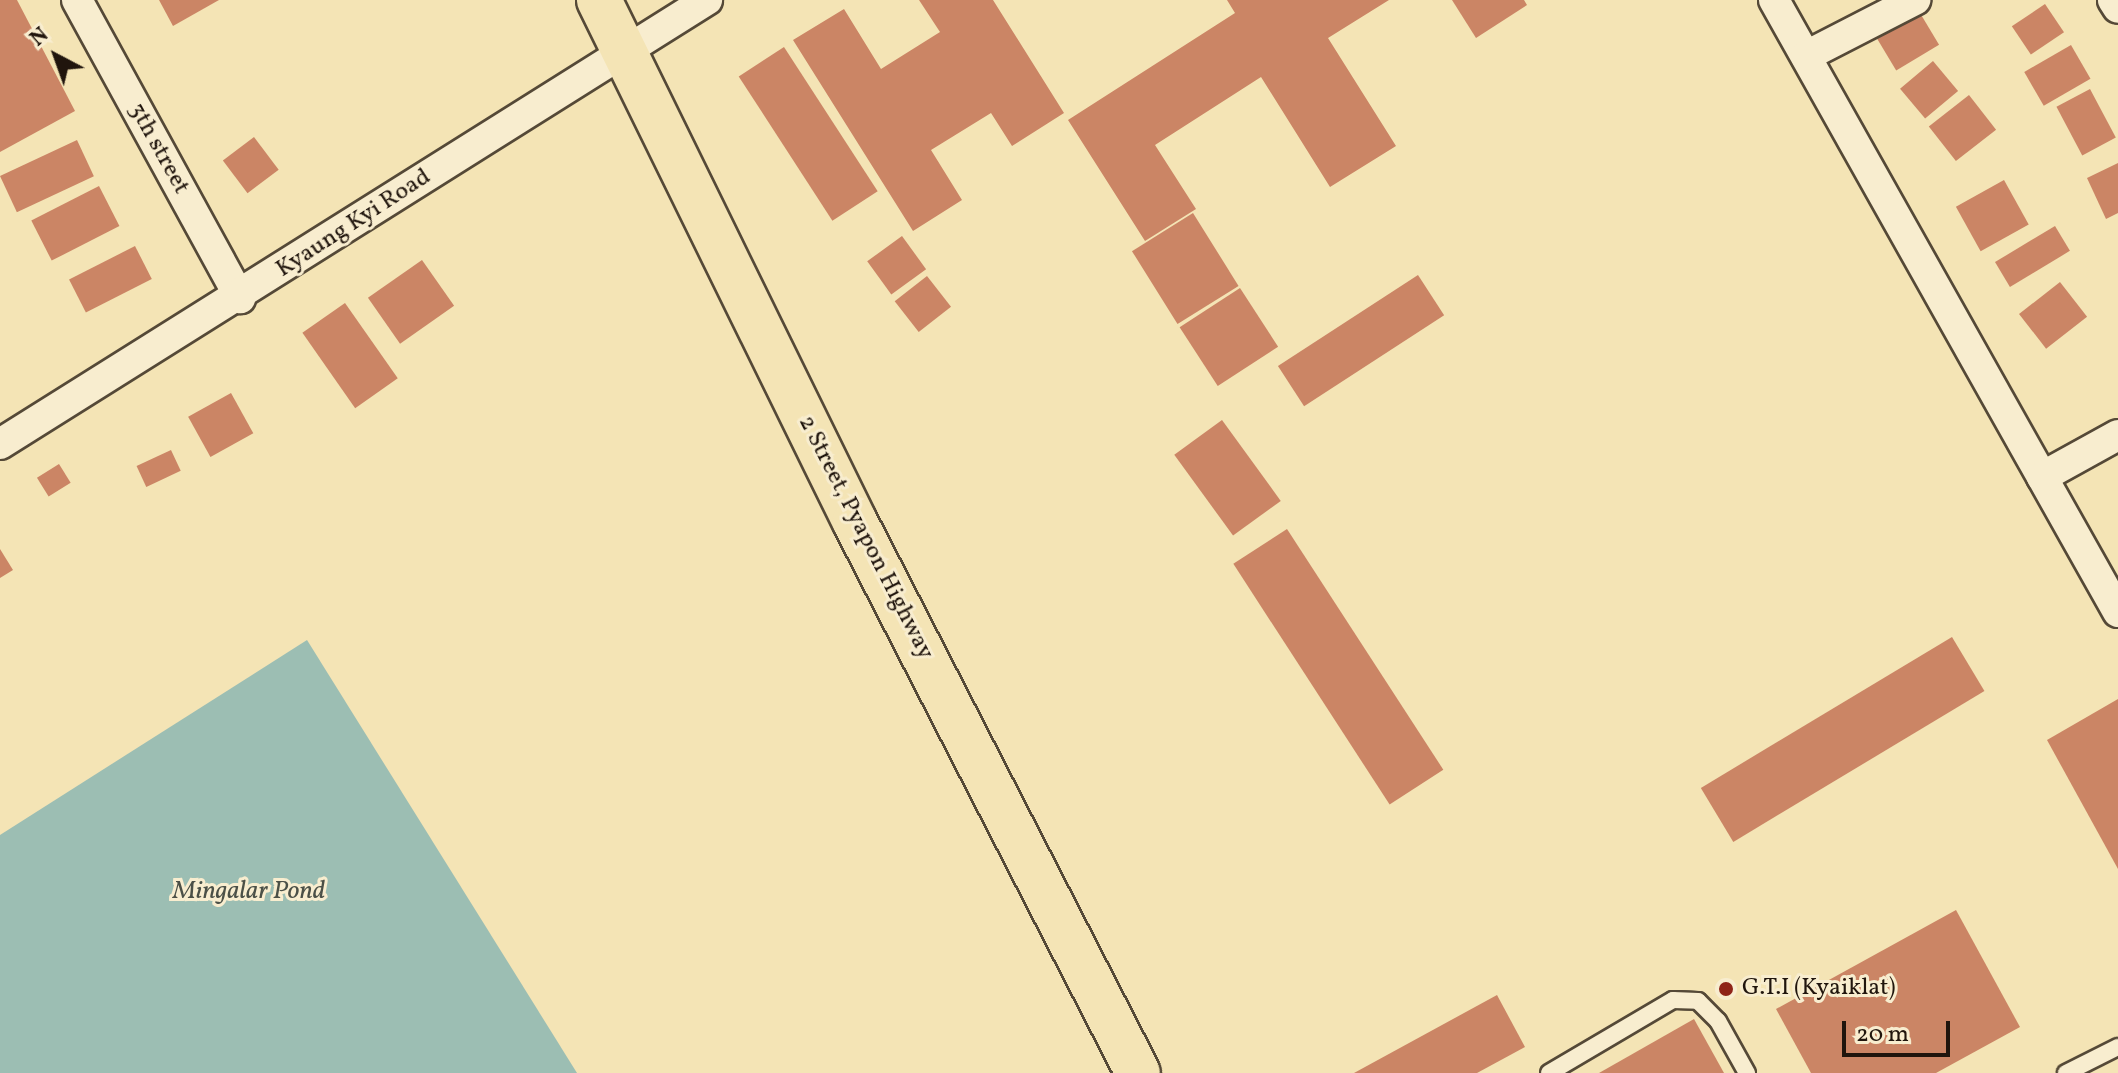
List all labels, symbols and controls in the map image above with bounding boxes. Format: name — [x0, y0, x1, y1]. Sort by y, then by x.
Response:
north arrow — [16, 16, 96, 96]
text: N — [24, 21, 56, 54]
street label: 3th street — [121, 98, 195, 200]
street label: Kyaung Kyi Road — [271, 163, 437, 285]
street label: 2 Street, Pyapon Highway — [791, 411, 939, 665]
water label: Mingalar Pond — [173, 876, 325, 908]
place label: G.T.I (Kyaiklat) — [1742, 975, 1895, 1003]
marker: G.T.I (Kyaiklat) — [1717, 980, 1735, 998]
scale bar — [1846, 1005, 1954, 1055]
text: 20 m — [1856, 1018, 1909, 1052]

